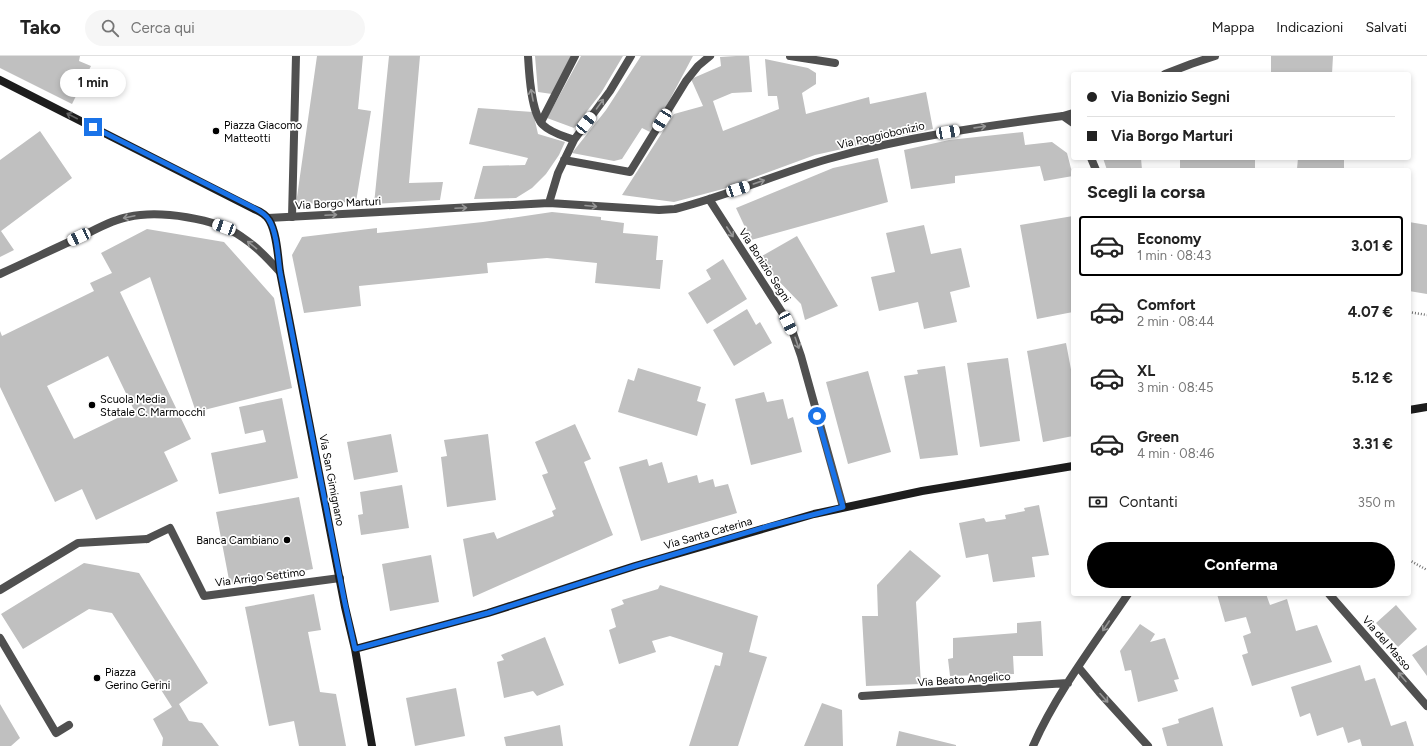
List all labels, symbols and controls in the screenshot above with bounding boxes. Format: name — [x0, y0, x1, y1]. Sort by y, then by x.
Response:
search box — [85, 10, 365, 46]
text: Tako — [20, 16, 61, 39]
icon: search — [99, 17, 121, 39]
text: Cerca qui — [131, 19, 195, 37]
text: Mappa — [1212, 19, 1254, 36]
text: Indicazioni — [1276, 19, 1343, 36]
text: Salvati — [1365, 19, 1407, 36]
callout: 1 min — [60, 69, 126, 97]
text: 1 min — [78, 75, 108, 90]
text: Via Bonizio Segni — [1111, 88, 1230, 106]
one-way arrow — [528, 89, 536, 102]
one-way arrow — [596, 99, 604, 110]
car — [651, 107, 673, 133]
car — [574, 110, 598, 136]
one-way arrow — [67, 112, 79, 119]
route end — [84, 118, 102, 136]
place label: Piazza Giacomo Matteotti — [224, 119, 302, 145]
street label: Via Poggiobonizio — [836, 119, 926, 152]
one-way arrow — [973, 123, 986, 131]
car — [935, 124, 961, 140]
marker: Piazza Giacomo Matteotti — [211, 126, 221, 136]
text: Via Borgo Marturi — [1111, 127, 1233, 145]
one-way arrow — [753, 178, 766, 185]
car — [725, 180, 751, 198]
text: Scegli la corsa — [1087, 181, 1205, 203]
street label: Via Borgo Marturi — [295, 195, 381, 212]
one-way arrow — [584, 202, 597, 209]
one-way arrow — [454, 205, 467, 212]
one-way arrow — [324, 211, 337, 218]
one-way arrow — [123, 214, 136, 222]
car — [211, 217, 237, 237]
car — [66, 226, 92, 248]
one-way arrow — [726, 226, 734, 237]
street label: Via Bonizio Segni — [736, 226, 793, 305]
icon: car — [1089, 228, 1125, 264]
text: Economy — [1137, 230, 1202, 248]
text: 3.01 € — [1351, 237, 1393, 255]
one-way arrow — [247, 240, 258, 249]
text: 1 min · 08:43 — [1137, 248, 1211, 263]
icon: car — [1089, 294, 1125, 330]
text: Comfort — [1137, 296, 1196, 314]
text: 4.07 € — [1348, 303, 1393, 321]
car — [777, 310, 799, 336]
text: 2 min · 08:44 — [1137, 314, 1214, 329]
one-way arrow — [793, 337, 801, 349]
icon: car — [1089, 360, 1125, 396]
text: XL — [1137, 362, 1155, 380]
text: 5.12 € — [1352, 369, 1393, 387]
text: 3 min · 08:45 — [1137, 380, 1214, 395]
place label: Scuola Media Statale C. Marmocchi — [100, 393, 205, 419]
marker: Scuola Media Statale C. Marmocchi — [87, 400, 97, 410]
route start — [808, 407, 826, 425]
icon: car — [1089, 426, 1125, 462]
text: Green — [1137, 428, 1179, 446]
street label: Via San Gimignano — [316, 433, 347, 527]
text: 3.31 € — [1352, 435, 1393, 453]
text: 4 min · 08:46 — [1137, 446, 1214, 461]
icon: cash — [1087, 491, 1109, 513]
text: Contanti — [1119, 493, 1178, 511]
text: 350 m — [1358, 495, 1395, 510]
street label: Via Santa Caterina — [663, 515, 754, 552]
place label: Banca Cambiano — [196, 534, 279, 547]
marker: Banca Cambiano — [282, 535, 292, 545]
button: Conferma — [1087, 542, 1395, 588]
street label: Via Arrigo Settimo — [214, 566, 306, 589]
street label: Via del Masso — [1360, 614, 1414, 673]
one-way arrow — [1102, 621, 1110, 632]
place label: Piazza Gerino Gerini — [105, 666, 170, 692]
street label: Via Beato Angelico — [917, 670, 1011, 689]
one-way arrow — [1397, 671, 1406, 682]
marker: Piazza Gerino Gerini — [92, 673, 102, 683]
one-way arrow — [1099, 692, 1108, 703]

